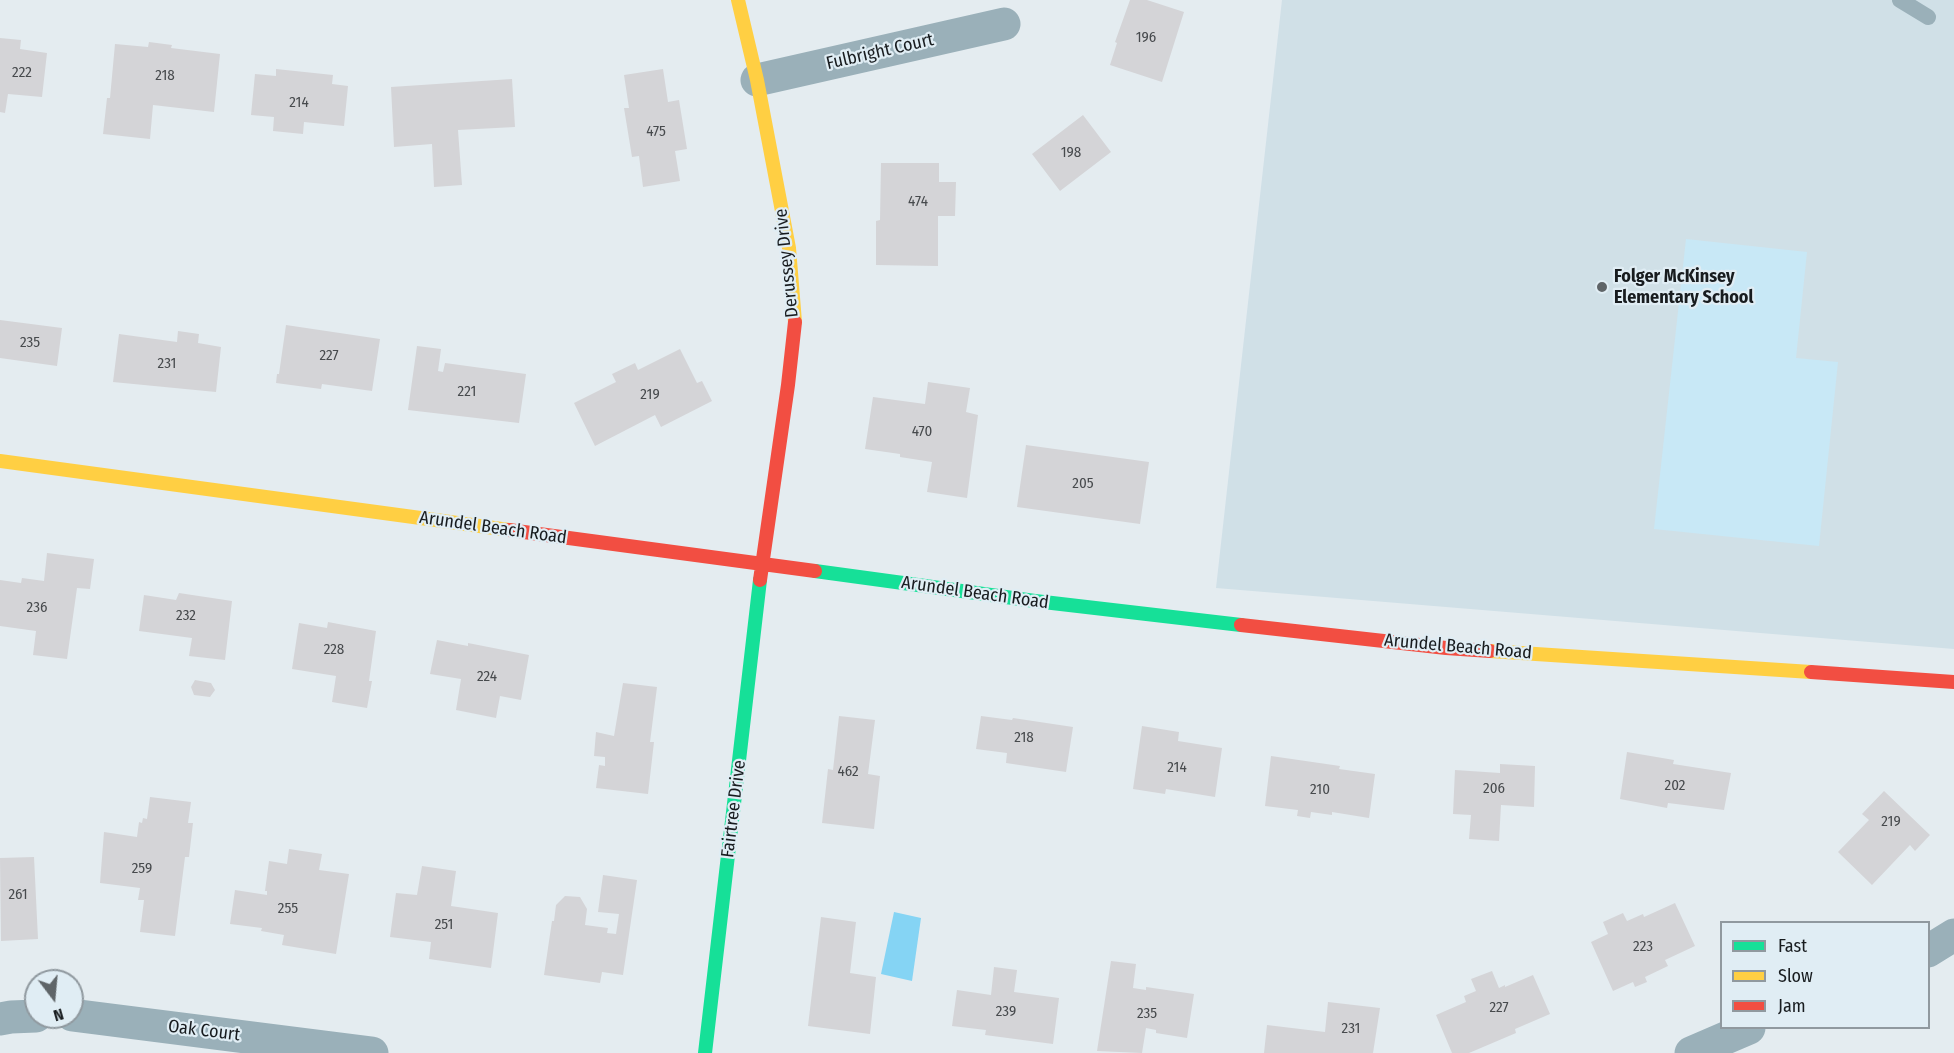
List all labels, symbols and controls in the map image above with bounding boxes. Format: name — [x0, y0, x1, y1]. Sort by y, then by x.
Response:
street label: Fulbright Court — [824, 29, 936, 75]
house number: 196 — [1136, 29, 1156, 47]
house number: 222 — [12, 64, 32, 82]
house number: 218 — [155, 67, 175, 85]
house number: 214 — [289, 94, 309, 112]
house number: 475 — [646, 123, 666, 141]
house number: 198 — [1061, 144, 1081, 162]
house number: 474 — [908, 193, 928, 211]
street label: Derussey Drive — [771, 207, 803, 319]
place label: Folger McKinsey Elementary School — [1614, 266, 1753, 308]
marker: Folger McKinsey Elementary School — [1595, 280, 1609, 294]
house number: 235 — [20, 334, 40, 352]
house number: 227 — [319, 347, 339, 365]
house number: 231 — [158, 355, 176, 373]
house number: 221 — [458, 383, 476, 401]
house number: 219 — [640, 386, 660, 404]
house number: 470 — [912, 423, 932, 441]
house number: 205 — [1072, 475, 1094, 493]
street label: Arundel Beach Road — [418, 507, 568, 549]
street label: Arundel Beach Road — [900, 572, 1050, 614]
house number: 236 — [27, 599, 47, 617]
house number: 232 — [176, 607, 196, 625]
street label: Arundel Beach Road — [1383, 630, 1533, 664]
house number: 228 — [324, 641, 344, 659]
house number: 224 — [477, 668, 497, 686]
house number: 218 — [1014, 729, 1034, 747]
street label: Fairtree Drive — [717, 759, 751, 859]
house number: 214 — [1167, 759, 1187, 777]
house number: 462 — [837, 763, 859, 781]
house number: 202 — [1665, 777, 1685, 795]
house number: 206 — [1483, 780, 1505, 798]
house number: 210 — [1310, 781, 1330, 799]
house number: 219 — [1881, 813, 1901, 831]
house number: 259 — [132, 860, 152, 878]
house number: 261 — [8, 886, 28, 904]
house number: 255 — [278, 900, 298, 918]
house number: 251 — [435, 916, 453, 934]
legend — [1720, 921, 1930, 1029]
text: Fast — [1778, 935, 1807, 957]
house number: 223 — [1633, 938, 1653, 956]
text: Slow — [1778, 965, 1813, 987]
north arrow — [24, 969, 84, 1029]
text: Jam — [1778, 995, 1806, 1017]
house number: 227 — [1489, 999, 1509, 1017]
house number: 239 — [996, 1003, 1016, 1021]
text: N — [51, 1004, 66, 1025]
house number: 235 — [1137, 1005, 1157, 1023]
street label: Oak Court — [167, 1016, 241, 1046]
house number: 231 — [1342, 1020, 1360, 1038]

